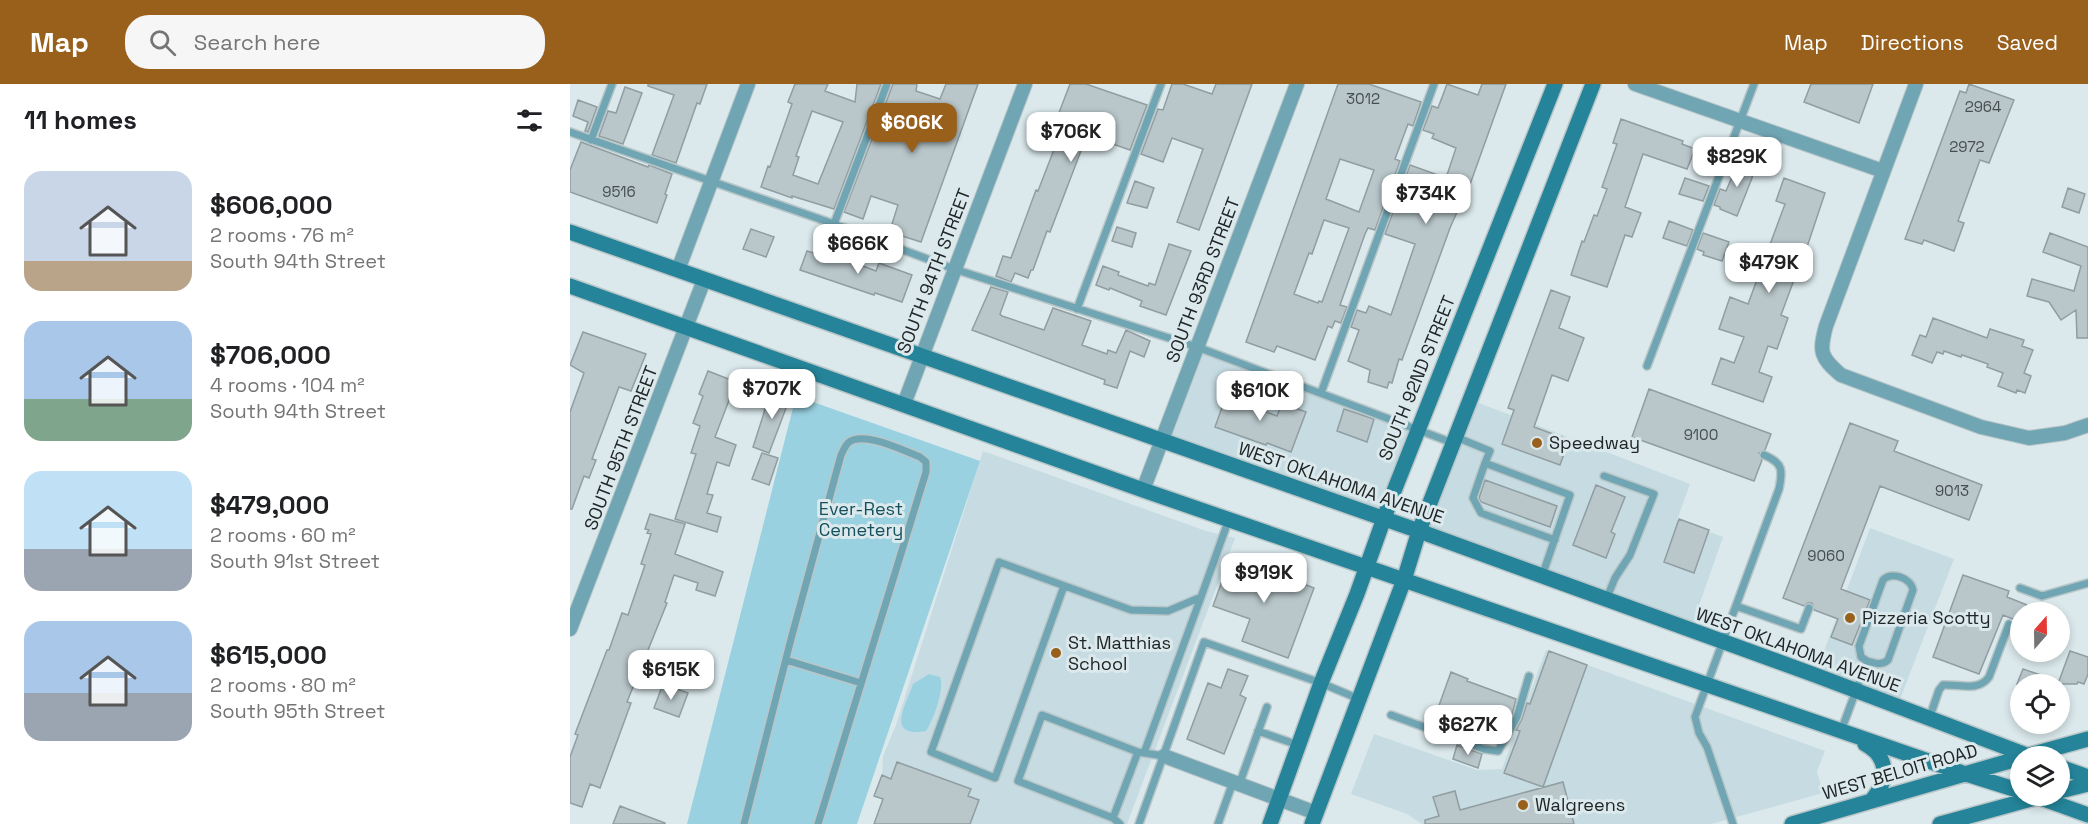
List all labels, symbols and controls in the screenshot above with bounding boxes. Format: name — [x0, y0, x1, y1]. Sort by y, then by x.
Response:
search box — [125, 15, 545, 69]
text: Map — [30, 24, 89, 60]
icon: search — [146, 26, 179, 59]
text: Search here — [194, 28, 321, 56]
text: Map — [1784, 29, 1828, 56]
text: Directions — [1861, 29, 1964, 56]
text: Saved — [1997, 29, 2058, 56]
house number: 3012 — [1346, 89, 1380, 108]
house number: 2964 — [1965, 97, 2001, 116]
text: 11 homes — [24, 103, 137, 137]
pin: $606K — [870, 103, 954, 154]
icon: filters — [513, 104, 546, 137]
text: $606K — [881, 109, 943, 135]
pin: $706K — [1029, 112, 1113, 163]
text: $706K — [1041, 118, 1101, 144]
pin: $829K — [1695, 137, 1779, 188]
house number: 2972 — [1949, 137, 1985, 156]
text: $829K — [1707, 143, 1767, 169]
pin: $734K — [1384, 174, 1468, 225]
text: $734K — [1396, 180, 1456, 206]
house number: 9516 — [602, 182, 636, 201]
street label: SOUTH 94TH STREET — [892, 185, 976, 356]
text: $606,000 — [210, 188, 333, 222]
street label: SOUTH 93RD STREET — [1160, 194, 1245, 366]
icon: home — [72, 195, 144, 267]
text: 2 rooms · 76 m² — [210, 222, 354, 248]
pin: $666K — [816, 224, 900, 275]
text: $666K — [827, 230, 889, 256]
pin: $479K — [1727, 243, 1811, 294]
text: South 94th Street — [210, 248, 386, 274]
text: $479K — [1739, 249, 1799, 275]
street label: SOUTH 92ND STREET — [1373, 292, 1460, 464]
text: $706,000 — [210, 338, 331, 372]
icon: home — [72, 345, 144, 417]
street label: SOUTH 95TH STREET — [579, 362, 663, 533]
pin: $707K — [730, 369, 814, 420]
pin: $610K — [1218, 371, 1302, 422]
text: 4 rooms · 104 m² — [210, 372, 365, 398]
text: $707K — [742, 375, 802, 401]
text: $610K — [1231, 377, 1289, 403]
text: South 94th Street — [210, 398, 386, 424]
house number: 9100 — [1684, 425, 1718, 444]
place label: Speedway — [1549, 431, 1640, 454]
street label: WEST OKLAHOMA AVENUE — [1235, 436, 1447, 529]
marker: Speedway — [1530, 436, 1544, 450]
house number: 9013 — [1935, 481, 1969, 500]
text: $479,000 — [210, 488, 329, 522]
icon: home — [72, 495, 144, 567]
park label: Ever-Rest Cemetery — [819, 497, 903, 541]
text: 2 rooms · 60 m² — [210, 522, 356, 548]
house number: 9060 — [1807, 546, 1845, 565]
text: South 91st Street — [210, 548, 380, 574]
pin: $919K — [1222, 553, 1306, 604]
text: $919K — [1235, 559, 1293, 585]
street label: WEST OKLAHOMA AVENUE — [1693, 602, 1904, 697]
north arrow — [2010, 602, 2070, 662]
map controls — [2010, 602, 2070, 806]
place label: Pizzeria Scotty — [1862, 606, 1990, 629]
marker: Pizzeria Scotty — [1843, 611, 1857, 625]
place label: St. Matthias School — [1068, 631, 1171, 675]
text: $615,000 — [210, 638, 327, 672]
icon: home — [72, 645, 144, 717]
marker: St. Matthias School — [1049, 646, 1063, 660]
pin: $615K — [629, 650, 713, 701]
text: $615K — [642, 656, 700, 682]
text: 2 rooms · 80 m² — [210, 672, 356, 698]
button: locate — [2010, 674, 2070, 734]
text: South 95th Street — [210, 698, 385, 724]
pin: $627K — [1426, 705, 1510, 756]
text: $627K — [1438, 711, 1498, 737]
street label: WEST BELOIT ROAD — [1820, 738, 1980, 805]
button: layers — [2010, 746, 2070, 806]
place label: Walgreens — [1535, 793, 1625, 816]
marker: Walgreens — [1516, 798, 1530, 812]

